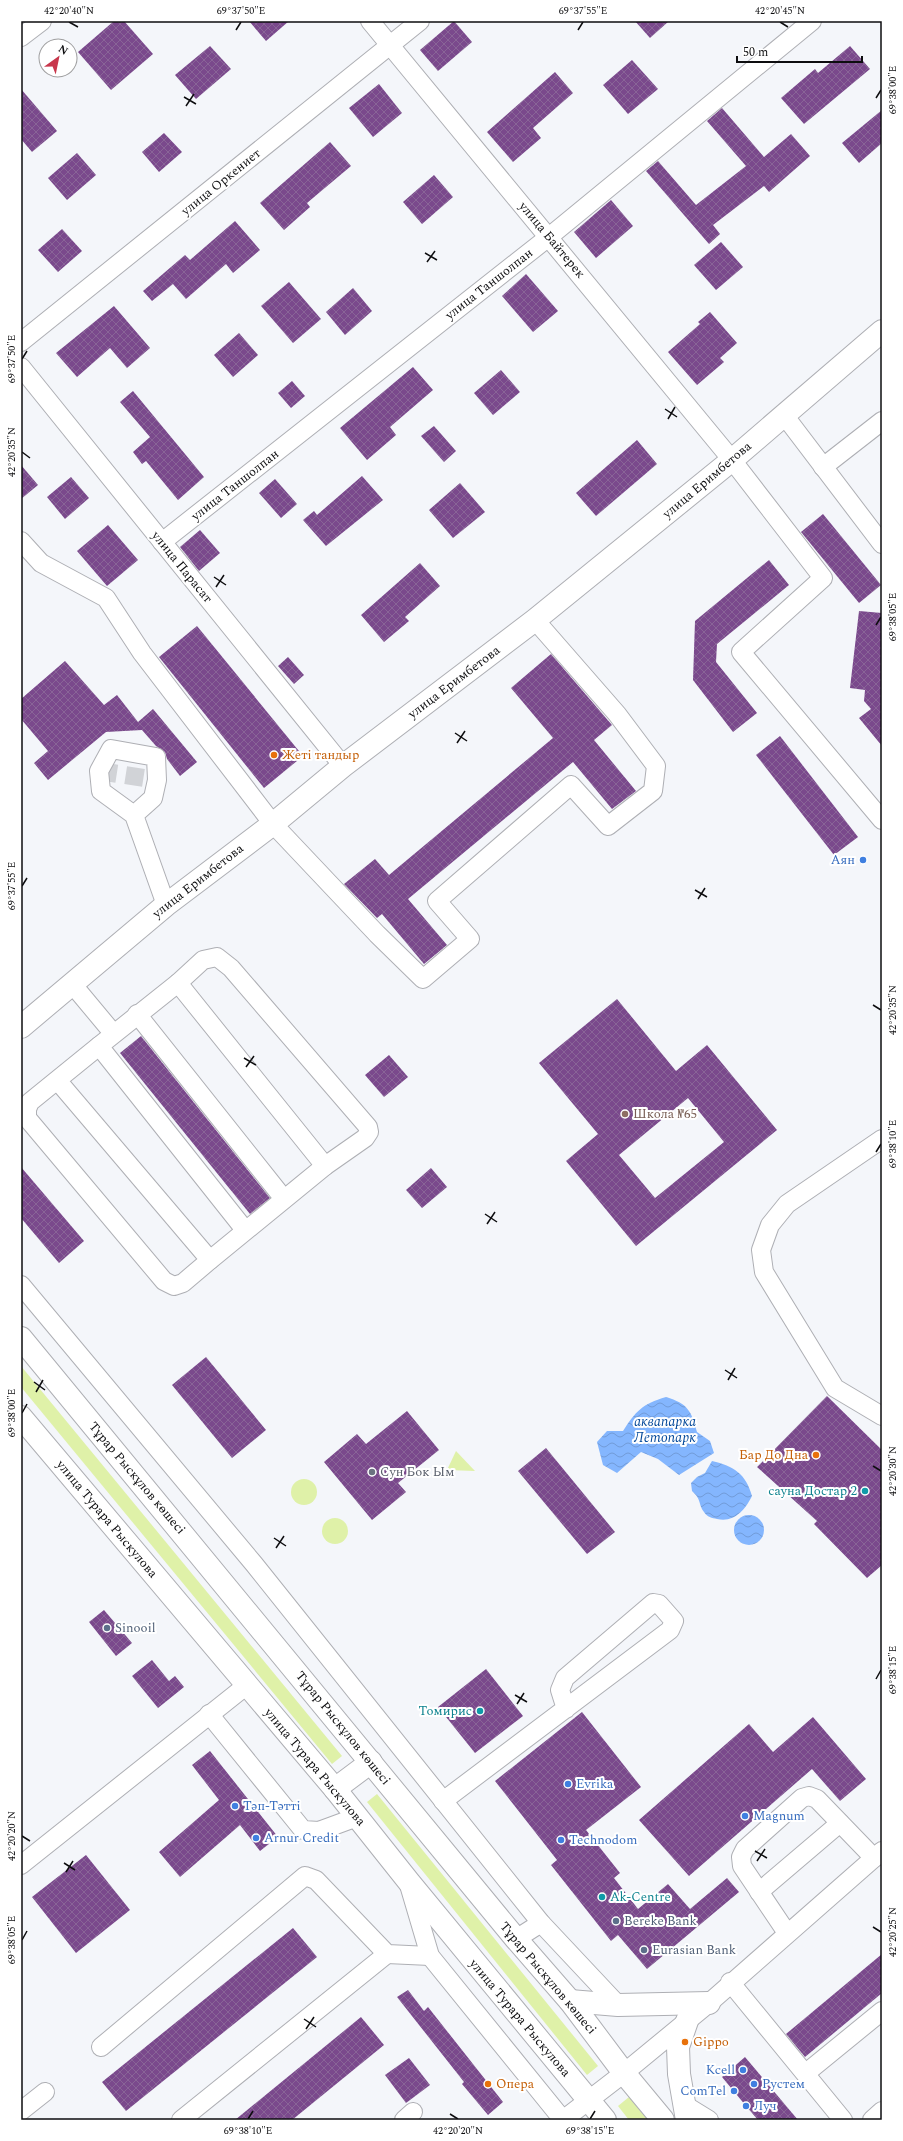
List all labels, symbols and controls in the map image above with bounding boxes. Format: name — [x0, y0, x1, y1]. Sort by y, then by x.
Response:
text: 42°20'40"N — [44, 3, 94, 19]
text: 69°37'50"E — [217, 3, 265, 19]
text: 69°37'55"E — [559, 3, 607, 19]
text: 42°20'45"N — [755, 3, 805, 19]
north arrow — [38, 38, 78, 78]
scale bar — [737, 38, 862, 64]
text: N — [55, 40, 72, 60]
text: 50 m — [743, 43, 768, 62]
text: 69°38'00"E — [885, 66, 901, 114]
street label: улица Оркениет — [176, 144, 265, 221]
street label: улица Байтерек — [513, 196, 590, 283]
street label: улица Таншолпан — [440, 243, 537, 325]
text: 69°37'50"E — [4, 335, 20, 383]
text: 42°20'35"N — [4, 427, 20, 477]
street label: улица Еримбетова — [657, 436, 756, 524]
street label: улица Таншолпан — [186, 444, 283, 526]
street label: улица Парасат — [146, 526, 217, 607]
text: 69°38'05"E — [885, 593, 901, 641]
street label: улица Еримбетова — [403, 640, 505, 724]
place label: Жеті тандыр — [282, 745, 359, 765]
marker: Жеті тандыр — [269, 750, 279, 760]
street label: улица Еримбетова — [147, 839, 248, 924]
place label: Аян — [831, 850, 855, 870]
marker: Аян — [858, 855, 868, 865]
text: 69°37'55"E — [4, 862, 20, 910]
text: 42°20'35"N — [885, 985, 901, 1035]
place label: Школа №65 — [633, 1104, 697, 1124]
marker: Школа №65 — [620, 1109, 630, 1119]
text: 69°38'10"E — [885, 1120, 901, 1168]
text: 69°38'00"E — [4, 1389, 20, 1437]
water label: аквапарка Летопарк — [633, 1411, 696, 1448]
street label: Тұрар Рыскұлов көшесі — [84, 1417, 190, 1539]
place label: Бар До Дна — [739, 1445, 809, 1465]
text: 42°20'30"N — [885, 1446, 901, 1496]
marker: Бар До Дна — [811, 1450, 821, 1460]
street label: улица Турара Рыскулова — [51, 1455, 163, 1583]
place label: Сун Бок Ым — [380, 1462, 454, 1482]
marker: Сун Бок Ым — [367, 1467, 377, 1477]
place label: сауна Достар 2 — [768, 1481, 857, 1501]
marker: сауна Достар 2 — [860, 1486, 870, 1496]
place label: Sinooil — [115, 1618, 156, 1638]
marker: Sinooil — [102, 1623, 112, 1633]
text: 69°38'15"E — [885, 1646, 901, 1694]
street label: Тұрар Рыскұлов көшесі — [291, 1667, 395, 1789]
place label: Томирис — [419, 1701, 472, 1721]
street label: улица Турара Рыскулова — [259, 1703, 371, 1831]
marker: Томирис — [475, 1706, 485, 1716]
place label: Evrika — [576, 1774, 614, 1794]
marker: Evrika — [563, 1779, 573, 1789]
place label: Тәп-Тәтті — [243, 1796, 301, 1816]
marker: Тәп-Тәтті — [230, 1801, 240, 1811]
place label: Magnum — [753, 1806, 805, 1826]
text: 42°20'20"N — [4, 1811, 20, 1861]
marker: Magnum — [740, 1811, 750, 1821]
place label: Arnur Credit — [264, 1828, 339, 1848]
place label: Technodom — [569, 1830, 637, 1850]
marker: Arnur Credit — [251, 1833, 261, 1843]
marker: Technodom — [556, 1835, 566, 1845]
place label: Ak-Centre — [610, 1887, 671, 1907]
marker: Ak-Centre — [597, 1892, 607, 1902]
text: 42°20'25"N — [885, 1907, 901, 1957]
place label: Bereke Bank — [624, 1911, 697, 1931]
text: 69°38'05"E — [4, 1916, 20, 1964]
marker: Bereke Bank — [611, 1916, 621, 1926]
street label: Тұрар Рыскұлов көшесі — [495, 1917, 601, 2039]
place label: Eurasian Bank — [652, 1940, 736, 1960]
marker: Eurasian Bank — [639, 1945, 649, 1955]
street label: улица Турара Рыскулова — [464, 1954, 576, 2082]
place label: Gippo — [693, 2032, 729, 2052]
marker: Gippo — [680, 2037, 690, 2047]
place label: Kcell — [706, 2060, 735, 2080]
marker: Kcell — [738, 2065, 748, 2075]
place label: Опера — [496, 2074, 535, 2094]
place label: Рустем — [762, 2074, 805, 2094]
marker: Опера — [483, 2079, 493, 2089]
marker: Рустем — [749, 2079, 759, 2089]
place label: ComTel — [680, 2081, 726, 2101]
marker: ComTel — [729, 2086, 739, 2096]
place label: Луч — [754, 2096, 777, 2116]
marker: Луч — [741, 2101, 751, 2111]
text: 69°38'10"E — [224, 2123, 272, 2139]
text: 42°20'20"N — [433, 2123, 483, 2139]
text: 69°38'15"E — [566, 2123, 614, 2139]

